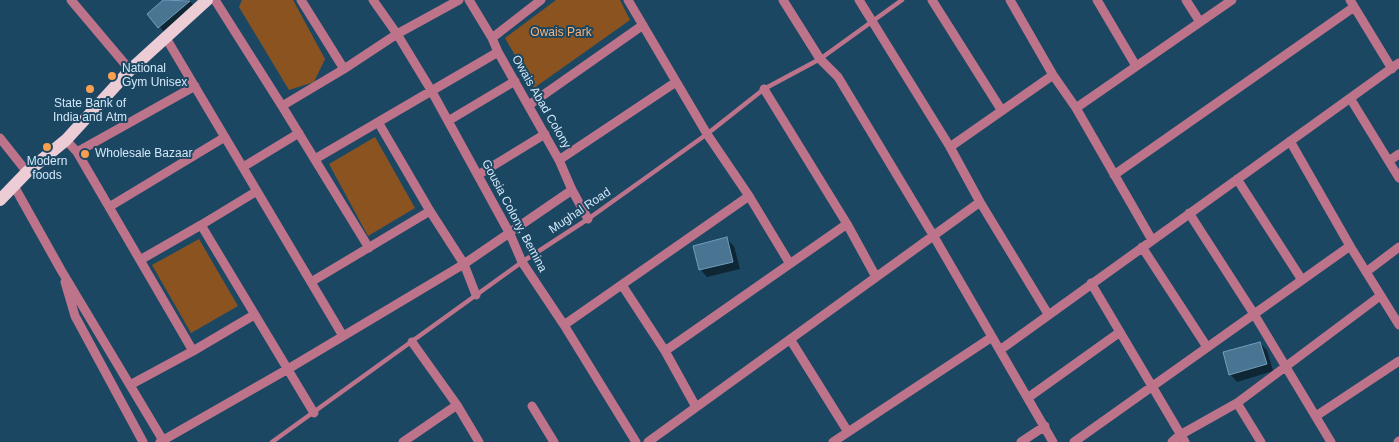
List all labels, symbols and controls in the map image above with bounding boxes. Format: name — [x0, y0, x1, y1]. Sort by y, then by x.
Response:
park label: Owais Park — [530, 26, 592, 40]
street label: Owais Abad Colony — [508, 53, 574, 151]
place label: National Gym Unisex — [122, 62, 187, 90]
marker: National Gym Unisex — [106, 70, 118, 82]
marker: State Bank of India and Atm — [84, 83, 96, 95]
place label: State Bank of India and Atm — [53, 97, 127, 125]
marker: Modern foods — [41, 141, 53, 153]
place label: Wholesale Bazaar — [95, 147, 192, 161]
marker: Wholesale Bazaar — [79, 148, 91, 160]
place label: Modern foods — [27, 155, 67, 183]
street label: Gousia Colony, Bemina — [478, 157, 550, 275]
street label: Mughal Road — [546, 185, 614, 237]

